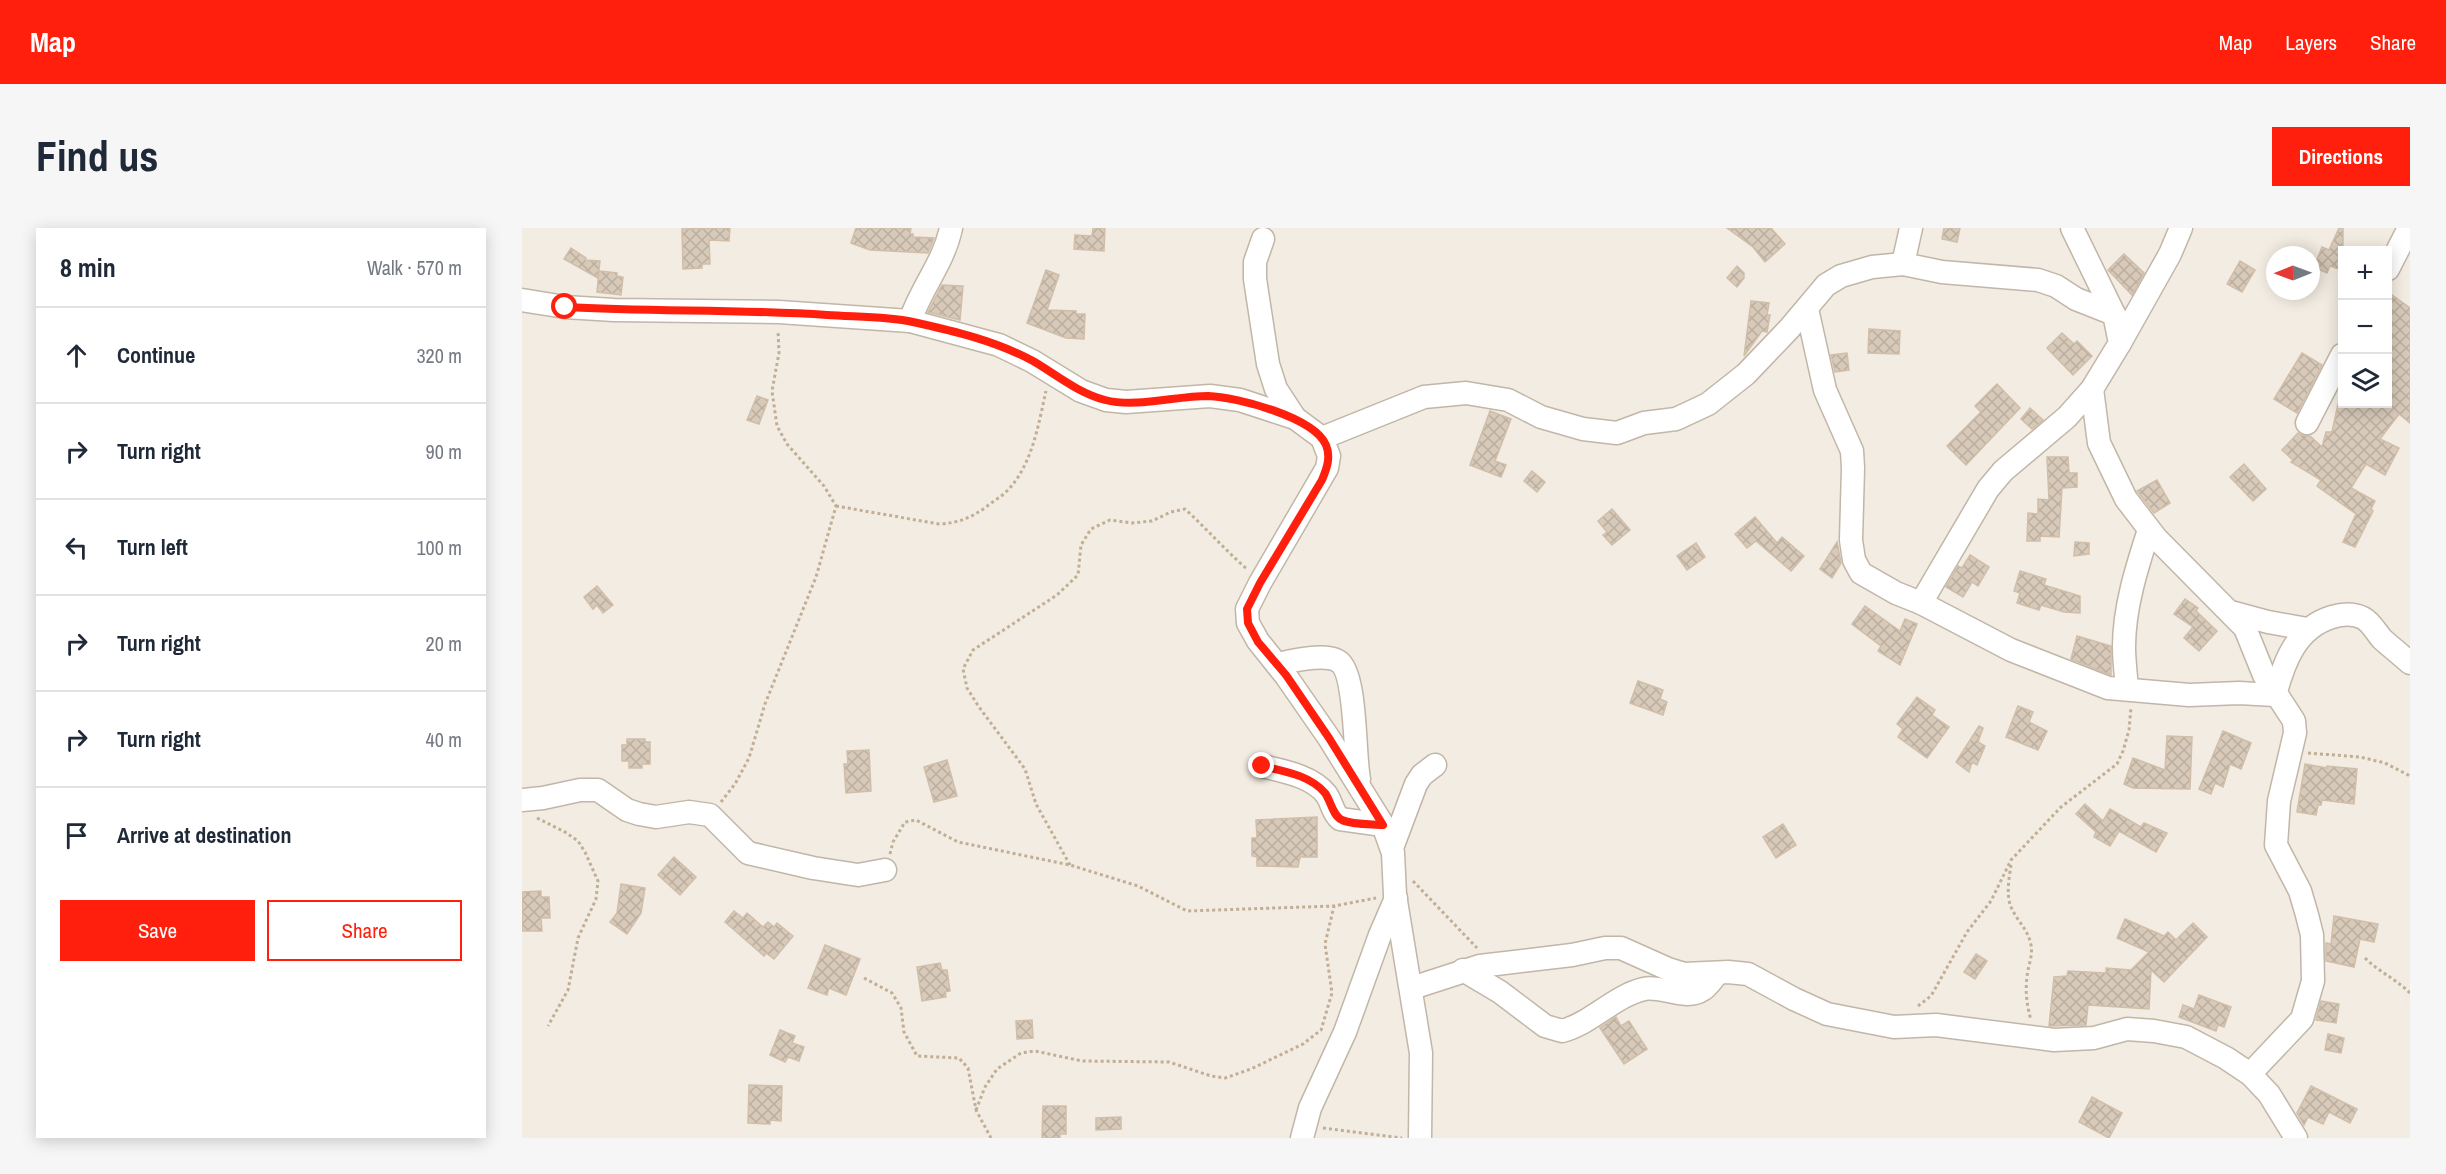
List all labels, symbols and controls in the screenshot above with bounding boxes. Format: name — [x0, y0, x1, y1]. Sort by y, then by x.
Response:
text: Map — [30, 23, 76, 61]
text: Map — [2219, 28, 2252, 57]
text: Layers — [2285, 28, 2337, 57]
text: Share — [2370, 28, 2416, 57]
button: Directions — [2272, 127, 2410, 186]
text: Find us — [36, 128, 158, 184]
north arrow — [2266, 246, 2320, 300]
map controls — [2338, 246, 2392, 408]
button: + — [2338, 246, 2392, 300]
text: 8 min — [60, 250, 116, 285]
text: Walk · 570 m — [367, 254, 462, 281]
route start — [551, 293, 577, 319]
button: − — [2338, 300, 2392, 354]
icon: ahead — [60, 339, 93, 372]
text: Continue — [117, 340, 195, 370]
text: 320 m — [416, 342, 462, 369]
button: layers — [2338, 354, 2392, 408]
icon: right — [60, 435, 93, 468]
text: Turn right — [117, 436, 201, 466]
text: 90 m — [426, 438, 462, 465]
icon: left — [60, 531, 93, 564]
text: Turn left — [117, 532, 188, 562]
text: 100 m — [416, 534, 462, 561]
icon: right — [60, 627, 93, 660]
text: Turn right — [117, 628, 201, 658]
text: 20 m — [426, 630, 462, 657]
icon: right — [60, 723, 93, 756]
text: Turn right — [117, 724, 201, 754]
text: 40 m — [426, 726, 462, 753]
route end — [1248, 752, 1274, 778]
icon: arrive — [60, 819, 93, 852]
text: Arrive at destination — [117, 820, 291, 850]
button: Save — [60, 900, 255, 961]
button: Share — [267, 900, 462, 961]

